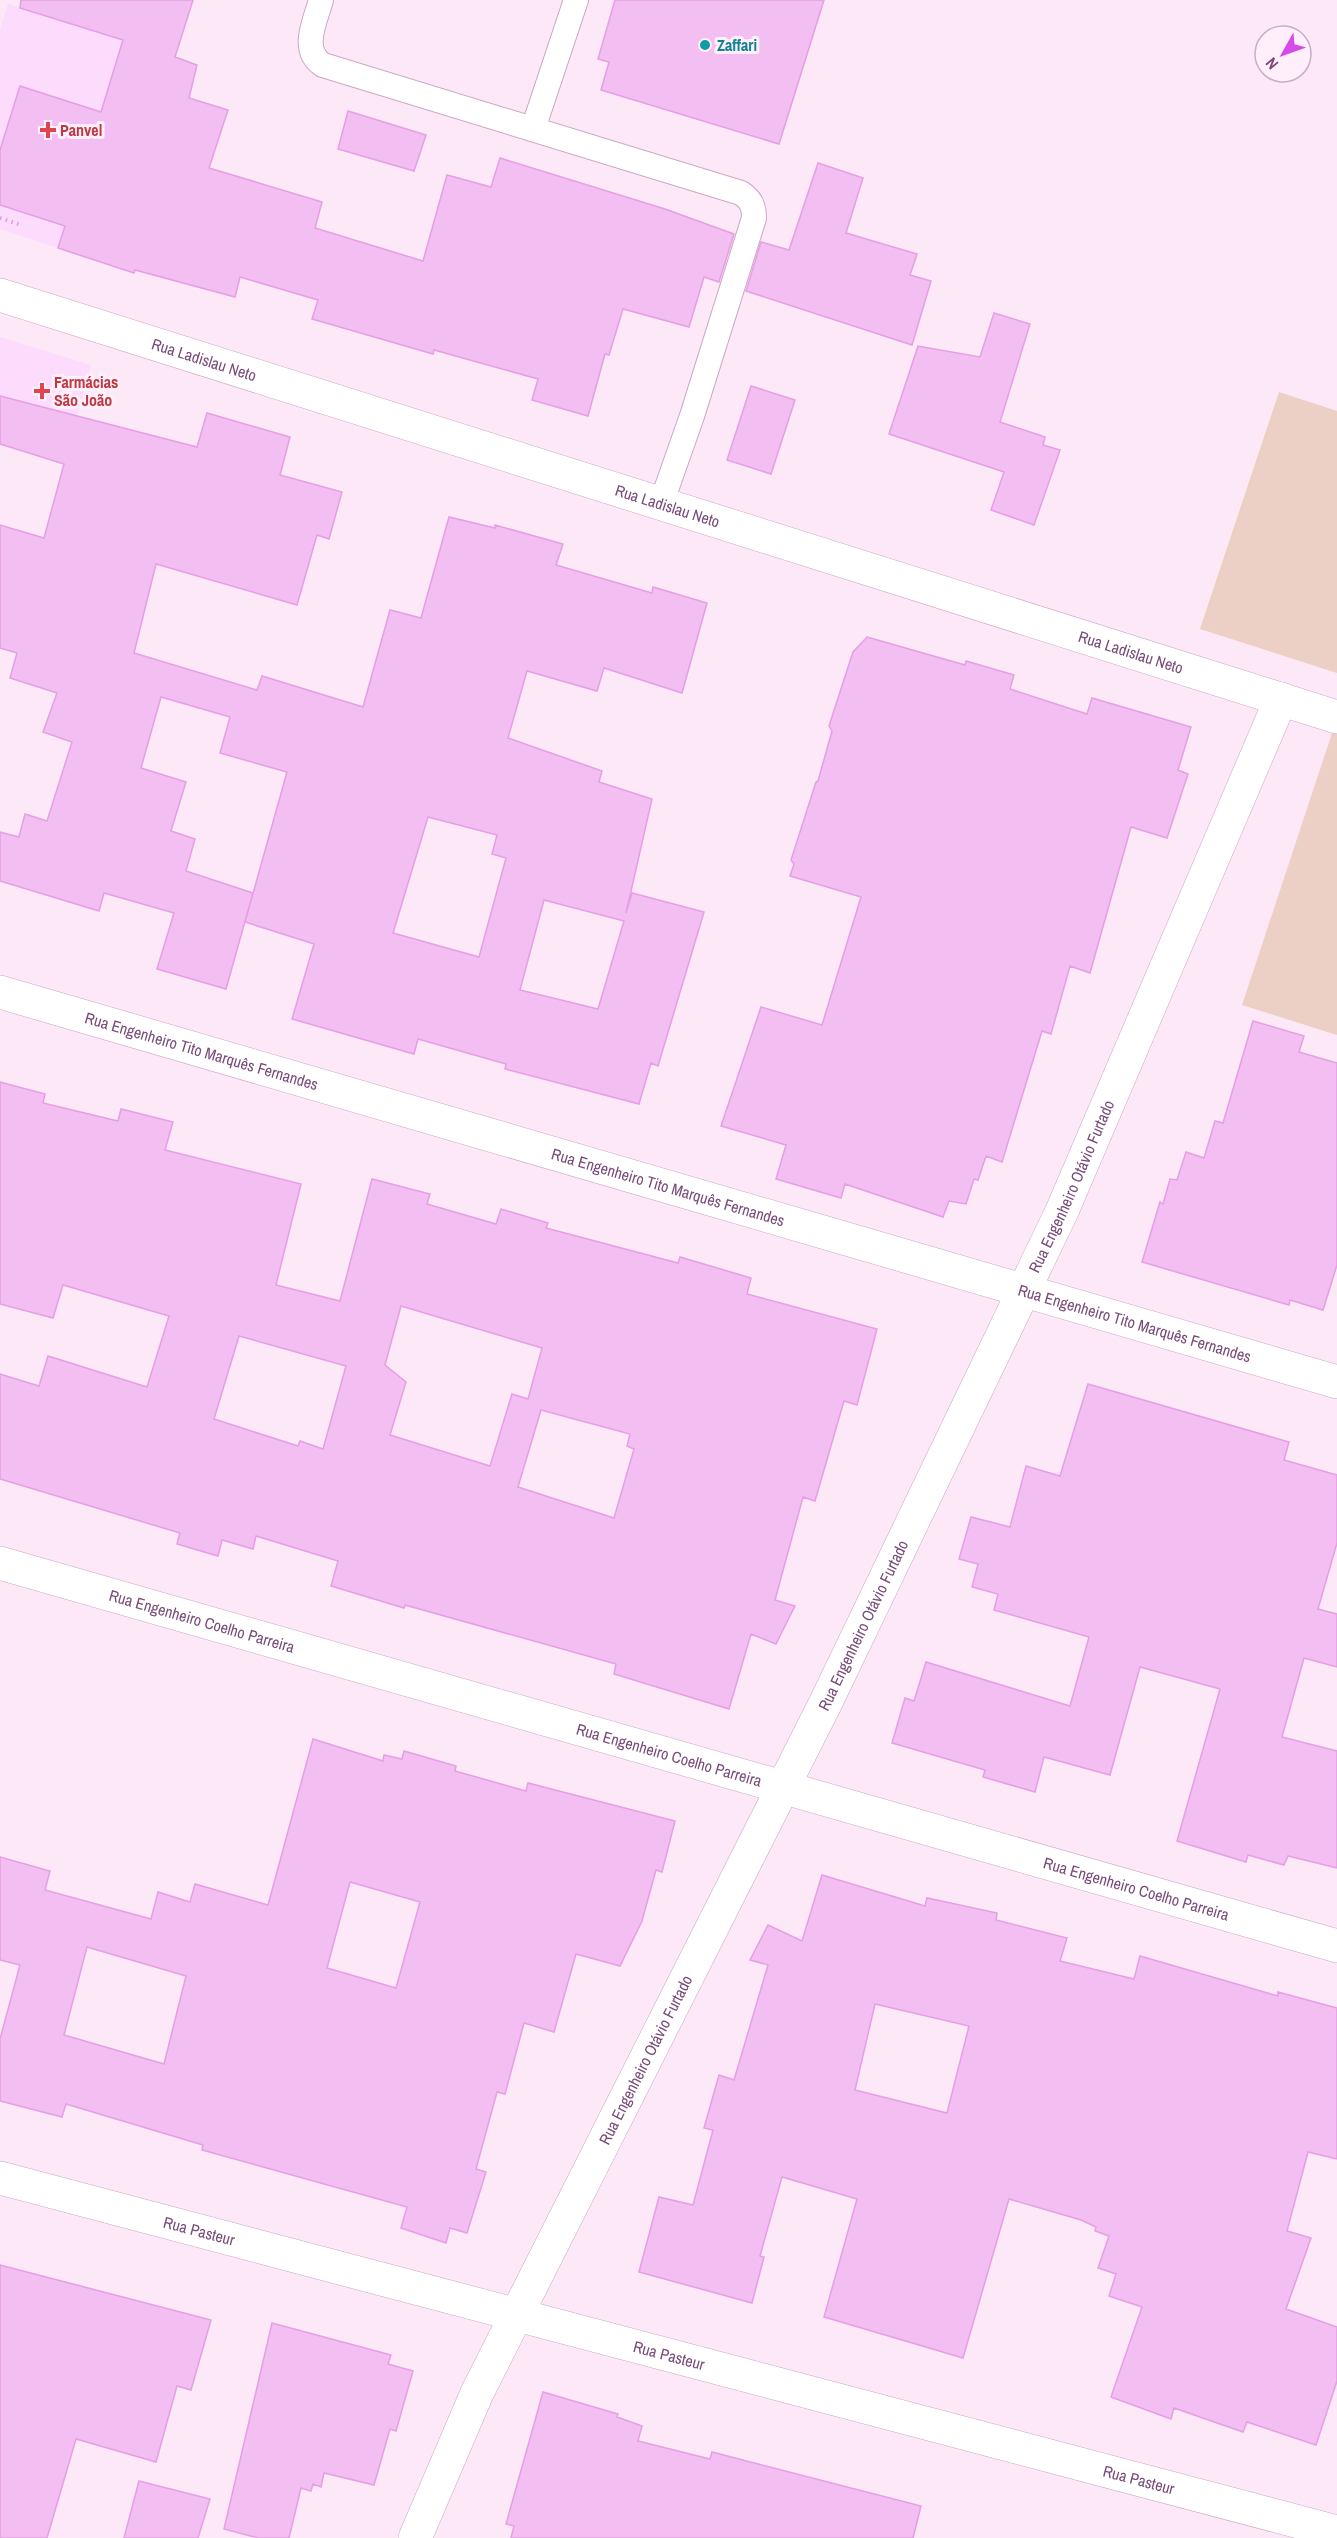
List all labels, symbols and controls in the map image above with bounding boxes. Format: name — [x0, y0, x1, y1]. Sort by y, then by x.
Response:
north arrow — [1253, 24, 1313, 84]
place label: Zaffari — [717, 34, 757, 56]
marker: Zaffari — [698, 38, 712, 52]
text: N — [1260, 53, 1283, 74]
place label: Panvel — [60, 119, 102, 141]
marker: Panvel — [41, 123, 55, 137]
street label: Rua Ladislau Neto — [149, 333, 259, 386]
place label: Farmácias São João — [54, 371, 118, 411]
marker: Farmácias São João — [35, 384, 49, 398]
street label: Rua Ladislau Neto — [612, 479, 723, 533]
street label: Rua Ladislau Neto — [1076, 625, 1186, 679]
street label: Rua Engenheiro Tito Marquês Fernandes — [82, 1006, 321, 1095]
street label: Rua Engenheiro Otávio Furtado — [1023, 1097, 1119, 1276]
street label: Rua Engenheiro Tito Marquês Fernandes — [549, 1142, 787, 1231]
street label: Rua Engenheiro Tito Marquês Fernandes — [1016, 1279, 1254, 1367]
street label: Rua Engenheiro Otávio Furtado — [812, 1536, 913, 1714]
street label: Rua Engenheiro Coelho Parreira — [107, 1584, 298, 1658]
street label: Rua Engenheiro Coelho Parreira — [574, 1718, 765, 1792]
street label: Rua Engenheiro Coelho Parreira — [1041, 1852, 1232, 1926]
street label: Rua Engenheiro Otávio Furtado — [593, 1971, 697, 2148]
street label: Rua Pasteur — [161, 2211, 238, 2251]
street label: Rua Pasteur — [631, 2335, 708, 2375]
street label: Rua Pasteur — [1101, 2460, 1177, 2500]

